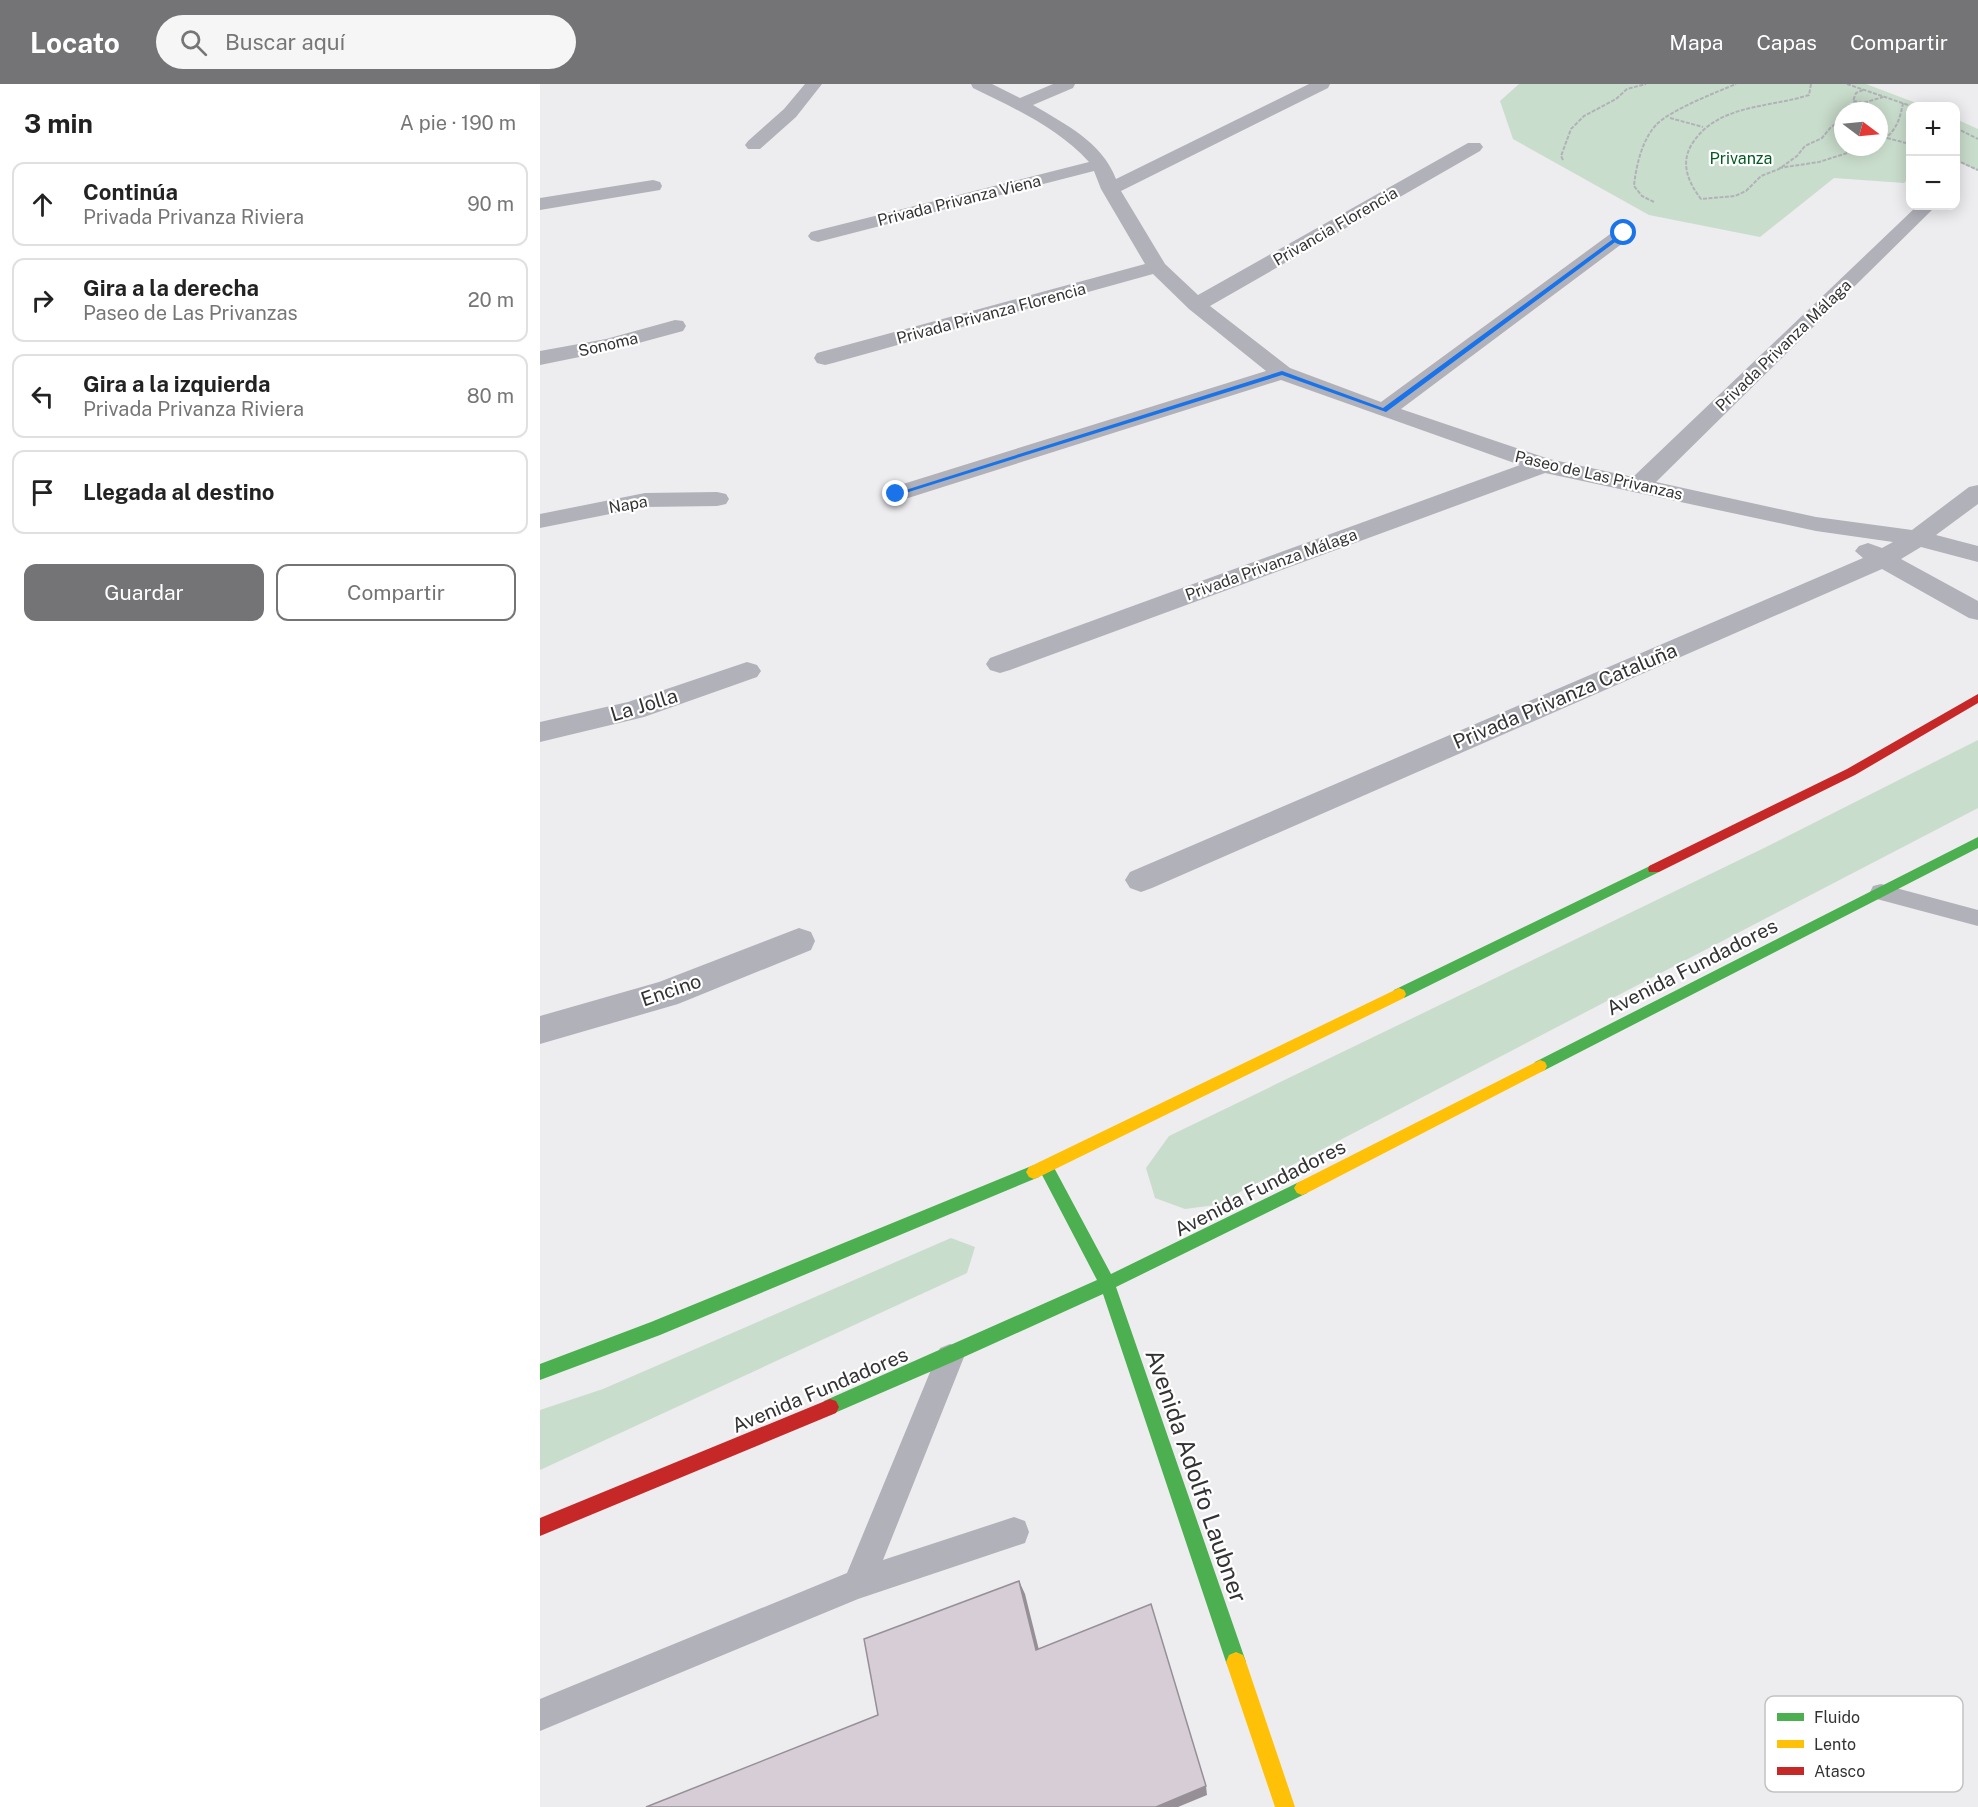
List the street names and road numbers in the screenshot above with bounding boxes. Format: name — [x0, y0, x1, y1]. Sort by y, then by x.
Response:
street label: Privada Privanza Viena — [875, 171, 1043, 230]
street label: Privancia Florencia — [1270, 183, 1401, 270]
street label: Privada Privanza Málaga — [1712, 276, 1855, 415]
street label: Privada Privanza Florencia — [894, 279, 1088, 348]
street label: Sonoma — [576, 328, 640, 361]
street label: Paseo de Las Privanzas — [1513, 447, 1685, 504]
street label: Napa — [607, 492, 649, 517]
street label: Privada Privanza Málaga — [1183, 525, 1360, 604]
street label: Privada Privanza Cataluña — [1449, 638, 1681, 754]
street label: La Jolla — [607, 683, 681, 727]
street label: Avenida Fundadores — [1602, 913, 1782, 1021]
street label: Encino — [638, 969, 704, 1011]
street label: Avenida Fundadores — [1170, 1134, 1350, 1242]
street label: Avenida Fundadores — [728, 1342, 912, 1438]
street label: Avenida Adolfo Laubner — [1140, 1345, 1254, 1606]

